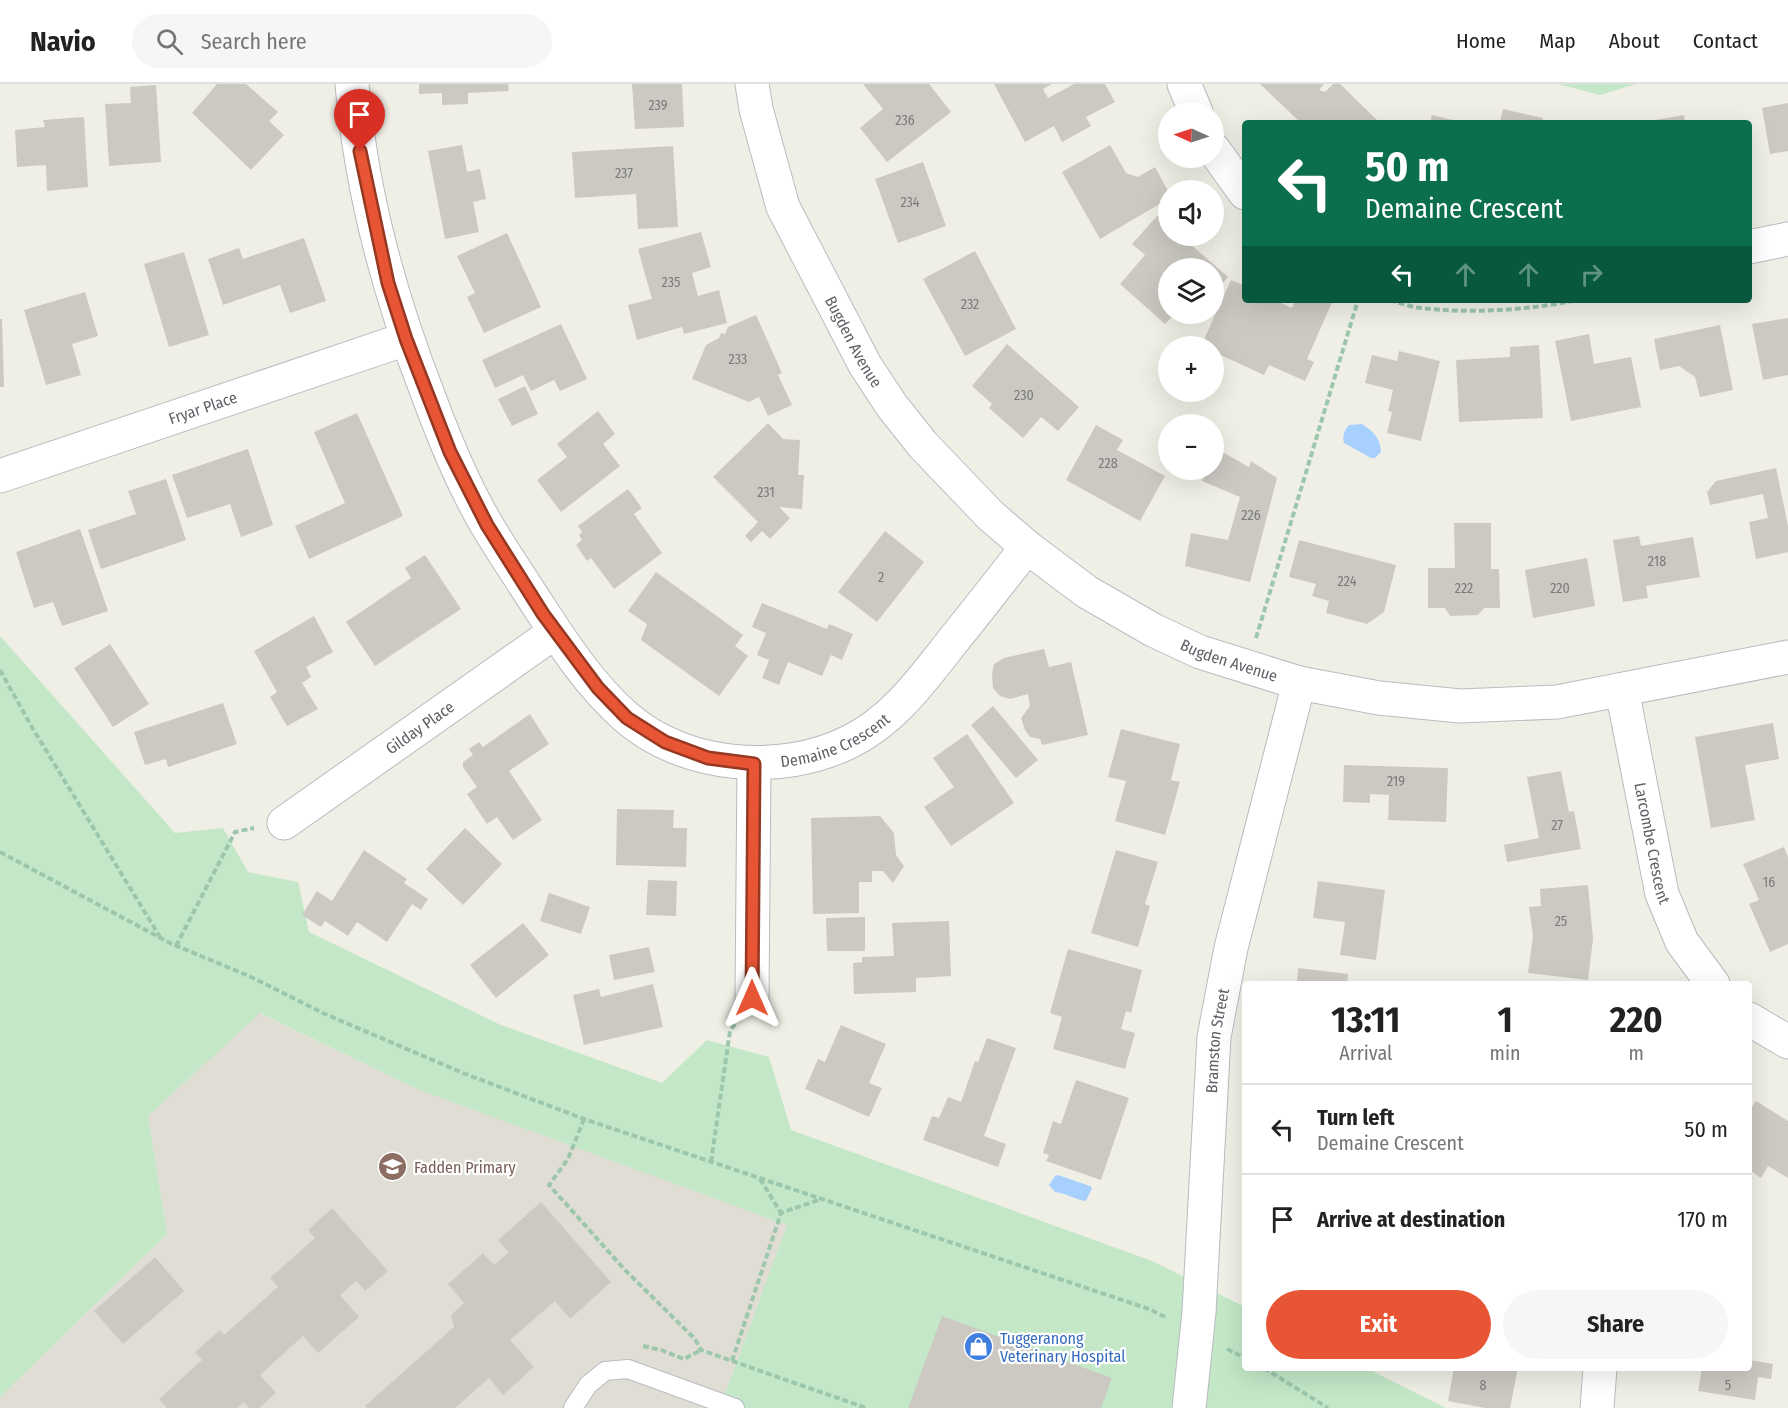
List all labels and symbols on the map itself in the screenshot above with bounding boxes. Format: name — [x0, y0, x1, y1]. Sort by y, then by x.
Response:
pin — [334, 89, 385, 151]
house number: 239 — [648, 97, 668, 114]
north arrow — [1158, 102, 1224, 168]
house number: 236 — [895, 112, 915, 129]
house number: 237 — [615, 165, 633, 182]
house number: 234 — [900, 194, 920, 211]
house number: 235 — [662, 274, 680, 291]
street label: Bugden Avenue — [821, 293, 887, 391]
house number: 232 — [961, 296, 979, 313]
house number: 233 — [729, 351, 747, 368]
street label: Fryar Place — [166, 387, 239, 428]
house number: 230 — [1014, 387, 1034, 404]
house number: 228 — [1098, 455, 1118, 472]
house number: 231 — [757, 484, 775, 501]
house number: 226 — [1241, 507, 1261, 524]
house number: 218 — [1648, 553, 1666, 570]
house number: 2 — [878, 569, 884, 586]
house number: 224 — [1338, 573, 1357, 590]
house number: 222 — [1455, 580, 1473, 597]
house number: 220 — [1550, 580, 1570, 597]
street label: Bugden Avenue — [1178, 635, 1280, 685]
street label: Gilday Place — [382, 697, 458, 758]
street label: Demaine Crescent — [779, 709, 894, 771]
house number: 219 — [1387, 773, 1405, 790]
street label: Larcombe Crescent — [1631, 781, 1675, 907]
house number: 27 — [1551, 817, 1563, 834]
house number: 16 — [1763, 874, 1775, 891]
house number: 25 — [1555, 913, 1567, 930]
position arrow — [720, 966, 784, 1030]
street label: Bramston Street — [1201, 986, 1233, 1094]
school or university icon: Fadden Primary — [377, 1151, 409, 1183]
place label: Fadden Primary — [414, 1158, 517, 1177]
place label: Tuggeranong Veterinary Hospital — [1000, 1329, 1125, 1366]
shop icon: Tuggeranong Veterinary Hospital — [963, 1331, 995, 1363]
house number: 8 — [1480, 1377, 1487, 1394]
house number: 5 — [1725, 1377, 1731, 1394]

